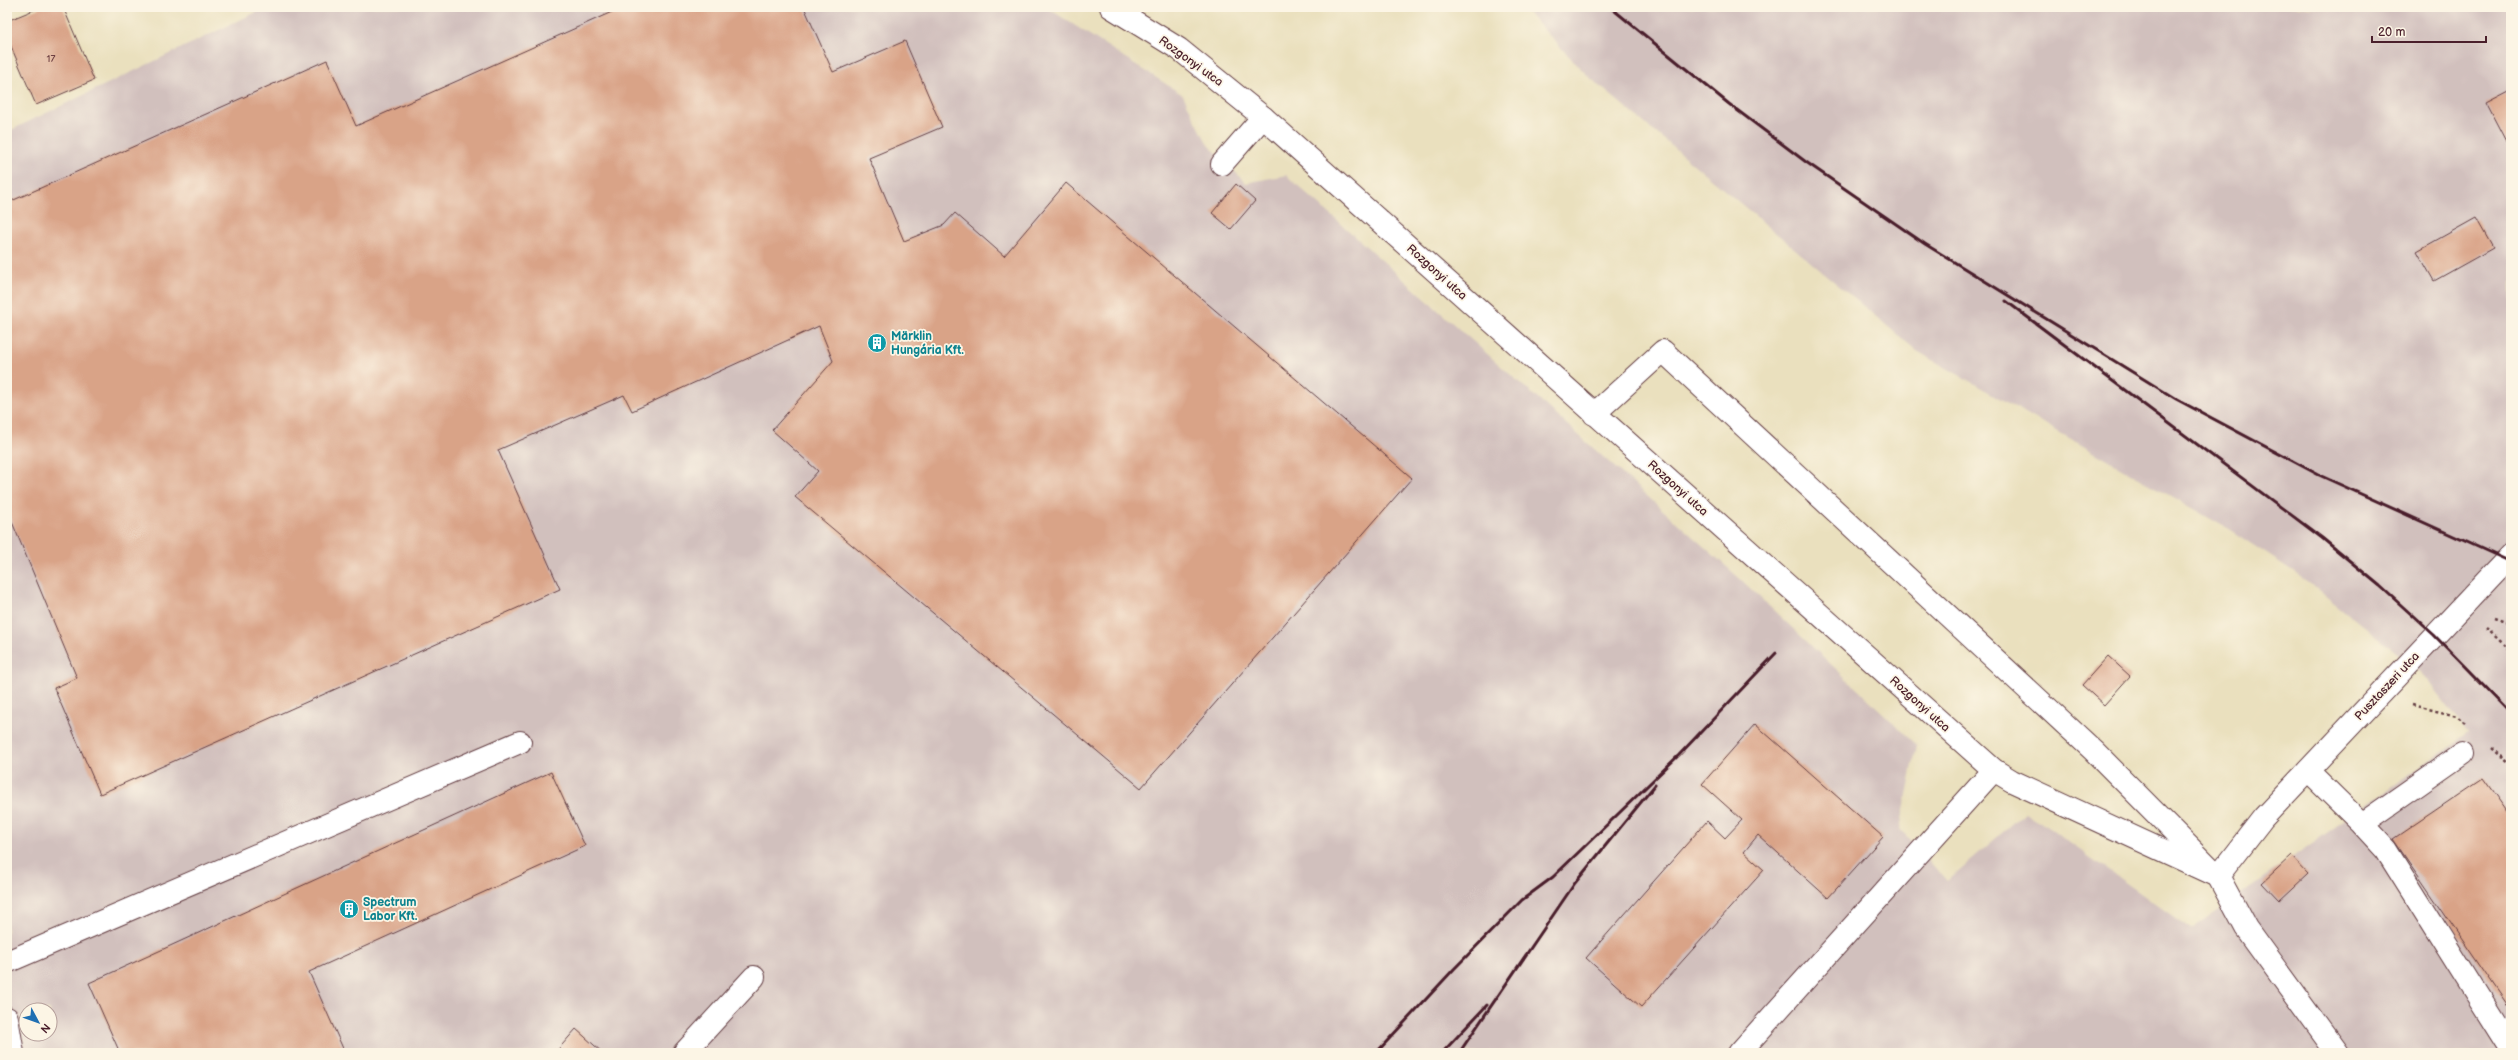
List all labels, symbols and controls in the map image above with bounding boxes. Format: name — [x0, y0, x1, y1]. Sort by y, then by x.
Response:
scale bar — [2372, 18, 2486, 44]
text: 20 m — [2378, 25, 2405, 40]
street label: Rozgonyi utca — [1156, 33, 1226, 90]
house number: 17 — [47, 53, 55, 65]
street label: Rozgonyi utca — [1403, 241, 1470, 304]
place label: Märklin Hungária Kft. — [891, 329, 964, 358]
building icon: Märklin Hungária Kft. — [866, 332, 888, 354]
street label: Rozgonyi utca — [1644, 457, 1711, 520]
street label: Pusztaszeri utca — [2352, 649, 2423, 724]
street label: Rozgonyi utca — [1886, 673, 1953, 736]
place label: Spectrum Labor Kft. — [363, 895, 418, 924]
building icon: Spectrum Labor Kft. — [338, 898, 360, 920]
north arrow — [18, 1002, 58, 1042]
text: N — [38, 1021, 53, 1036]

